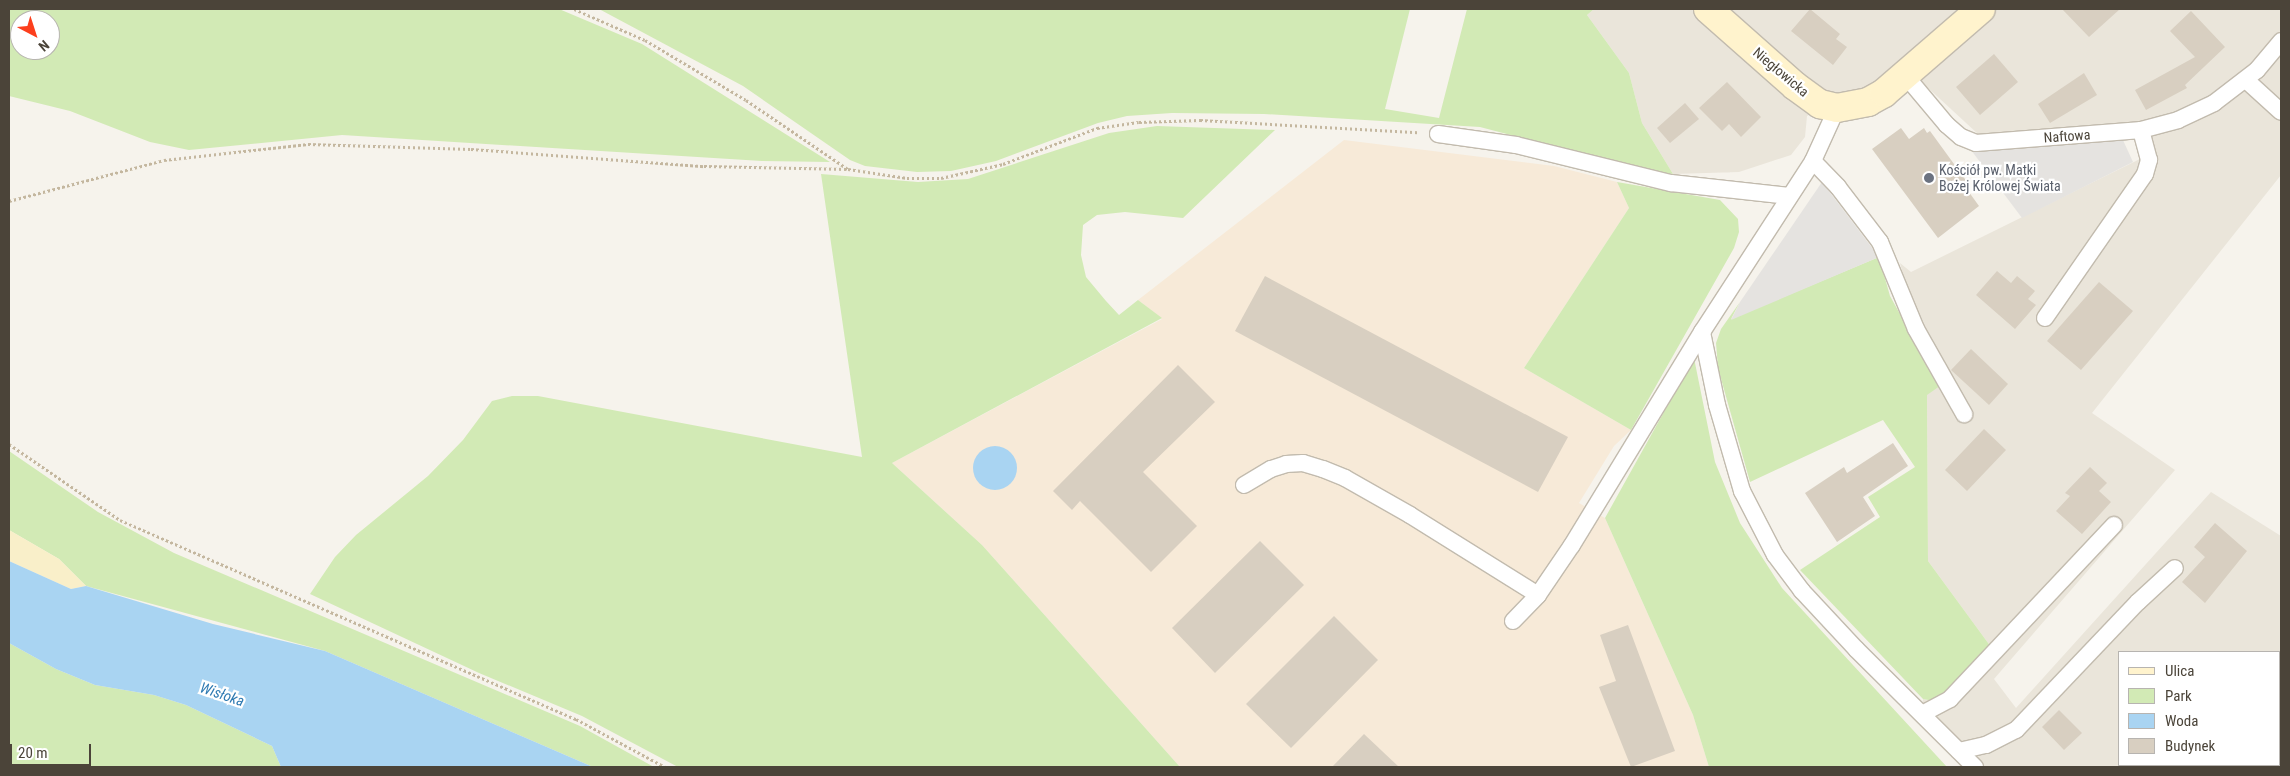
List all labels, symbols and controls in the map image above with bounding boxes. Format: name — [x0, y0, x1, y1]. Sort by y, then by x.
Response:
north arrow — [10, 10, 60, 60]
text: N — [36, 37, 52, 55]
street label: Niegłowicka — [1750, 44, 1812, 100]
street label: Naftowa — [2043, 126, 2091, 146]
place label: Kościół pw. Matki Bożej Królowej Świata — [1939, 162, 2061, 194]
marker: Kościół pw. Matki Bożej Królowej Świata — [1923, 172, 1935, 184]
legend — [2118, 651, 2280, 766]
text: Ulica — [2165, 662, 2194, 680]
water label: Wisłoka — [198, 679, 246, 711]
text: Park — [2165, 687, 2192, 705]
text: Woda — [2165, 712, 2198, 730]
scale bar — [12, 734, 94, 766]
text: Budynek — [2165, 737, 2215, 755]
text: 20 m — [18, 744, 48, 762]

